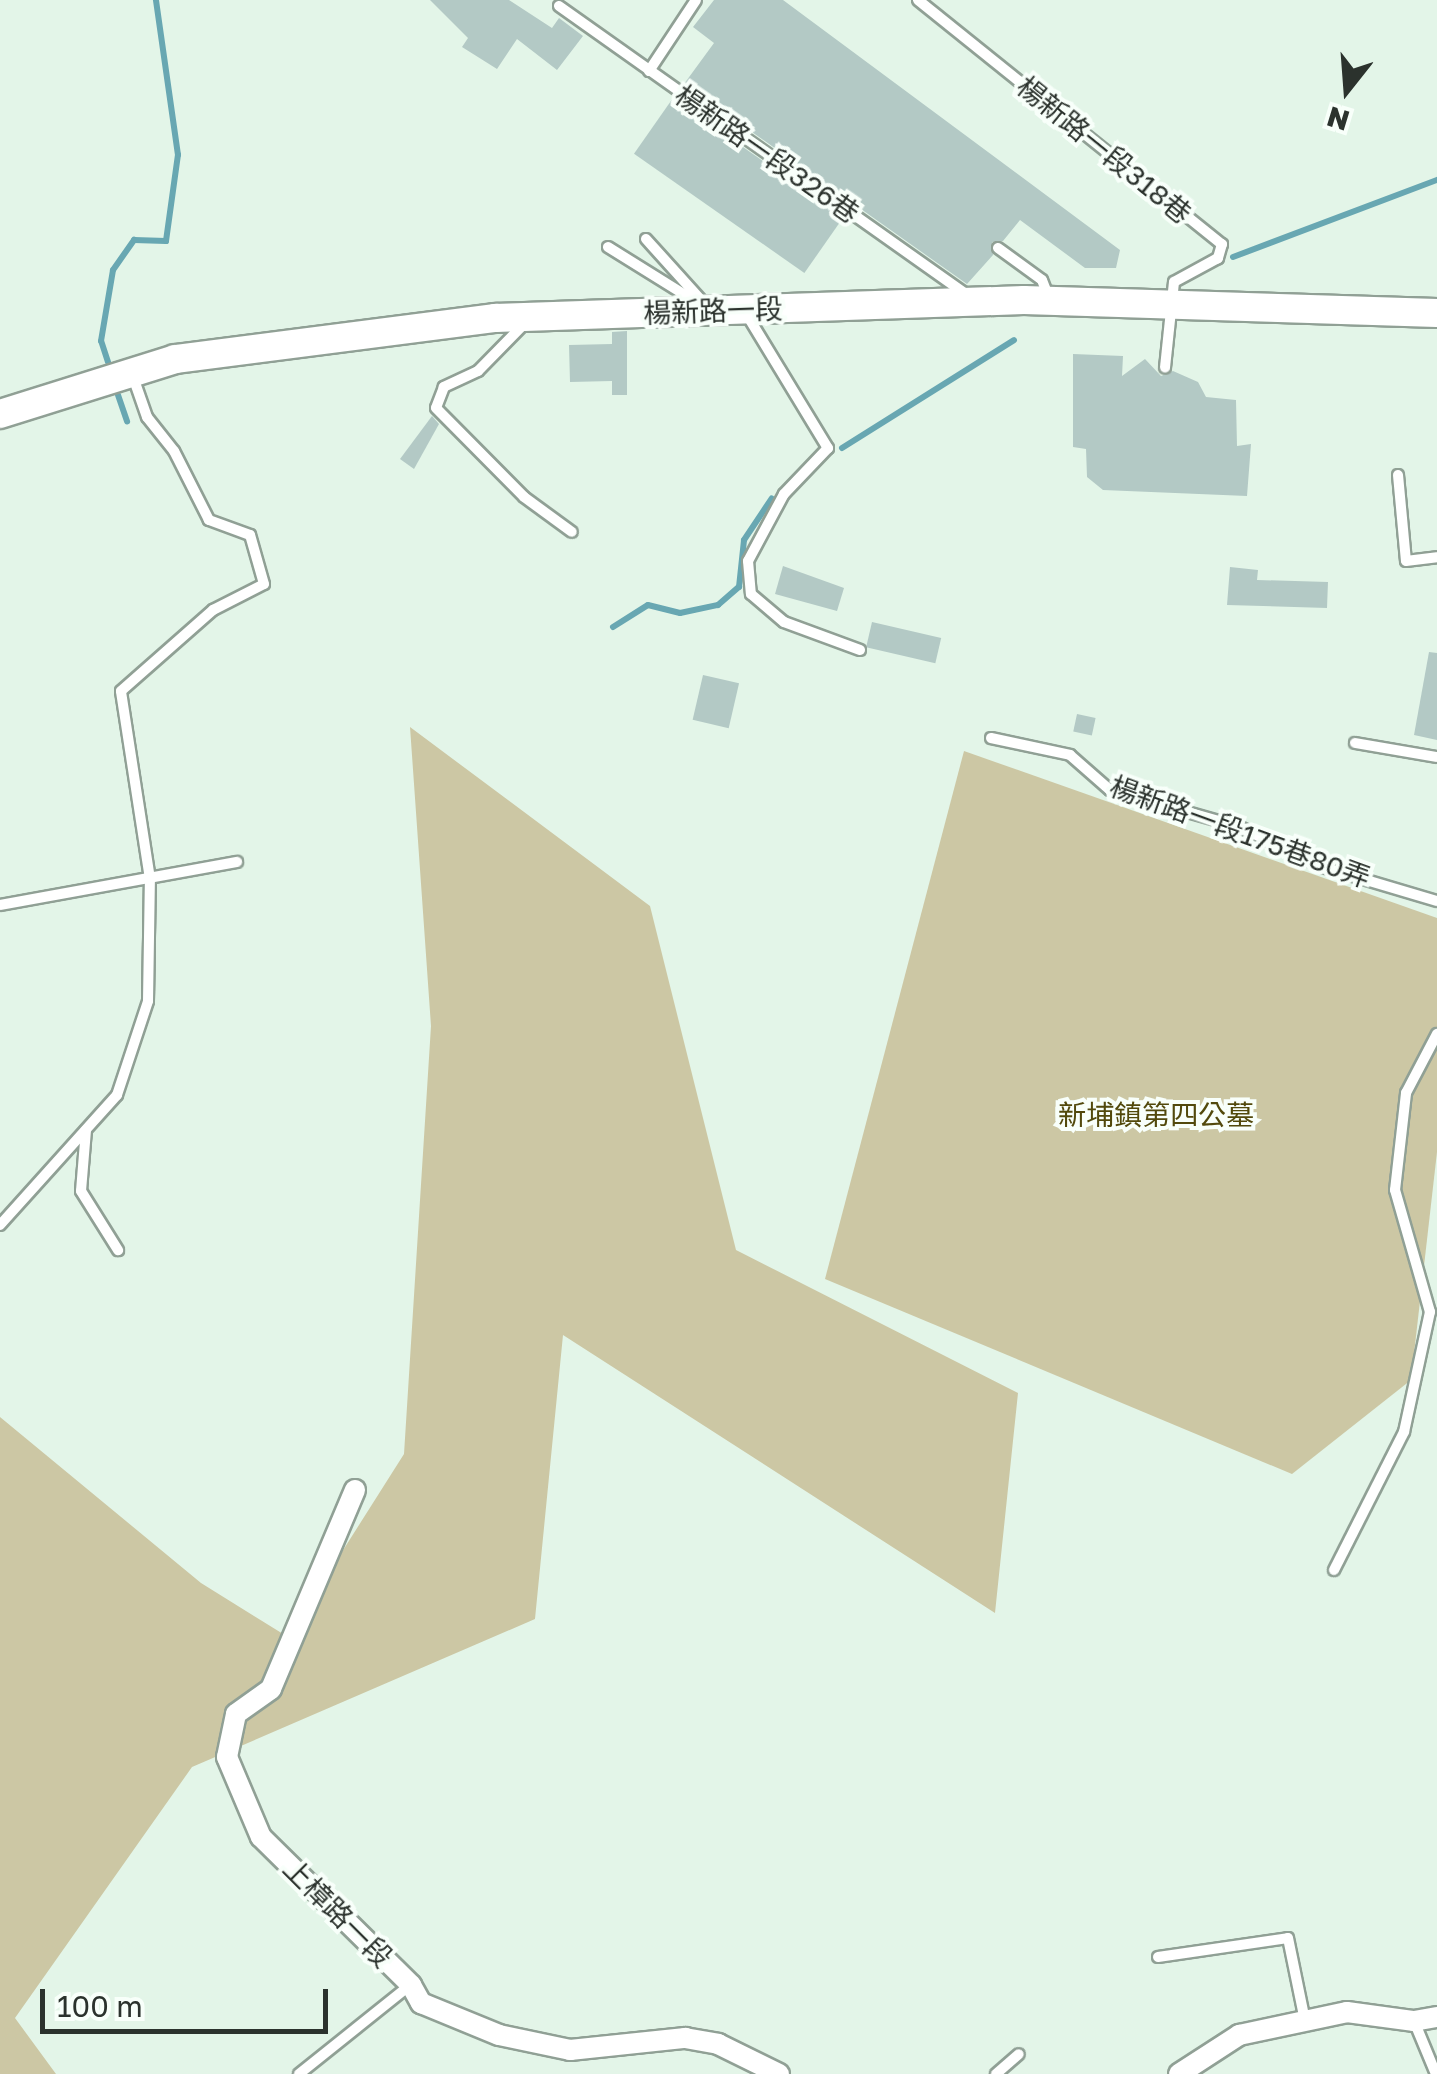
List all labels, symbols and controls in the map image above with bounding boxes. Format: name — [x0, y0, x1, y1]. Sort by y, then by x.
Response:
north arrow — [1297, 40, 1397, 140]
street label: 楊新路一段318巷 — [1010, 69, 1198, 231]
street label: 楊新路一段326巷 — [668, 78, 866, 230]
text: N — [1323, 100, 1353, 138]
street label: 楊新路一段 — [642, 292, 784, 330]
street label: 楊新路一段175巷80弄 — [1105, 769, 1375, 895]
park label: 新埔鎮第四公墓 — [1058, 1098, 1254, 1132]
street label: 上樟路一段 — [277, 1852, 399, 1974]
scale bar — [45, 1969, 332, 2031]
text: 100 m — [57, 1988, 143, 2024]

